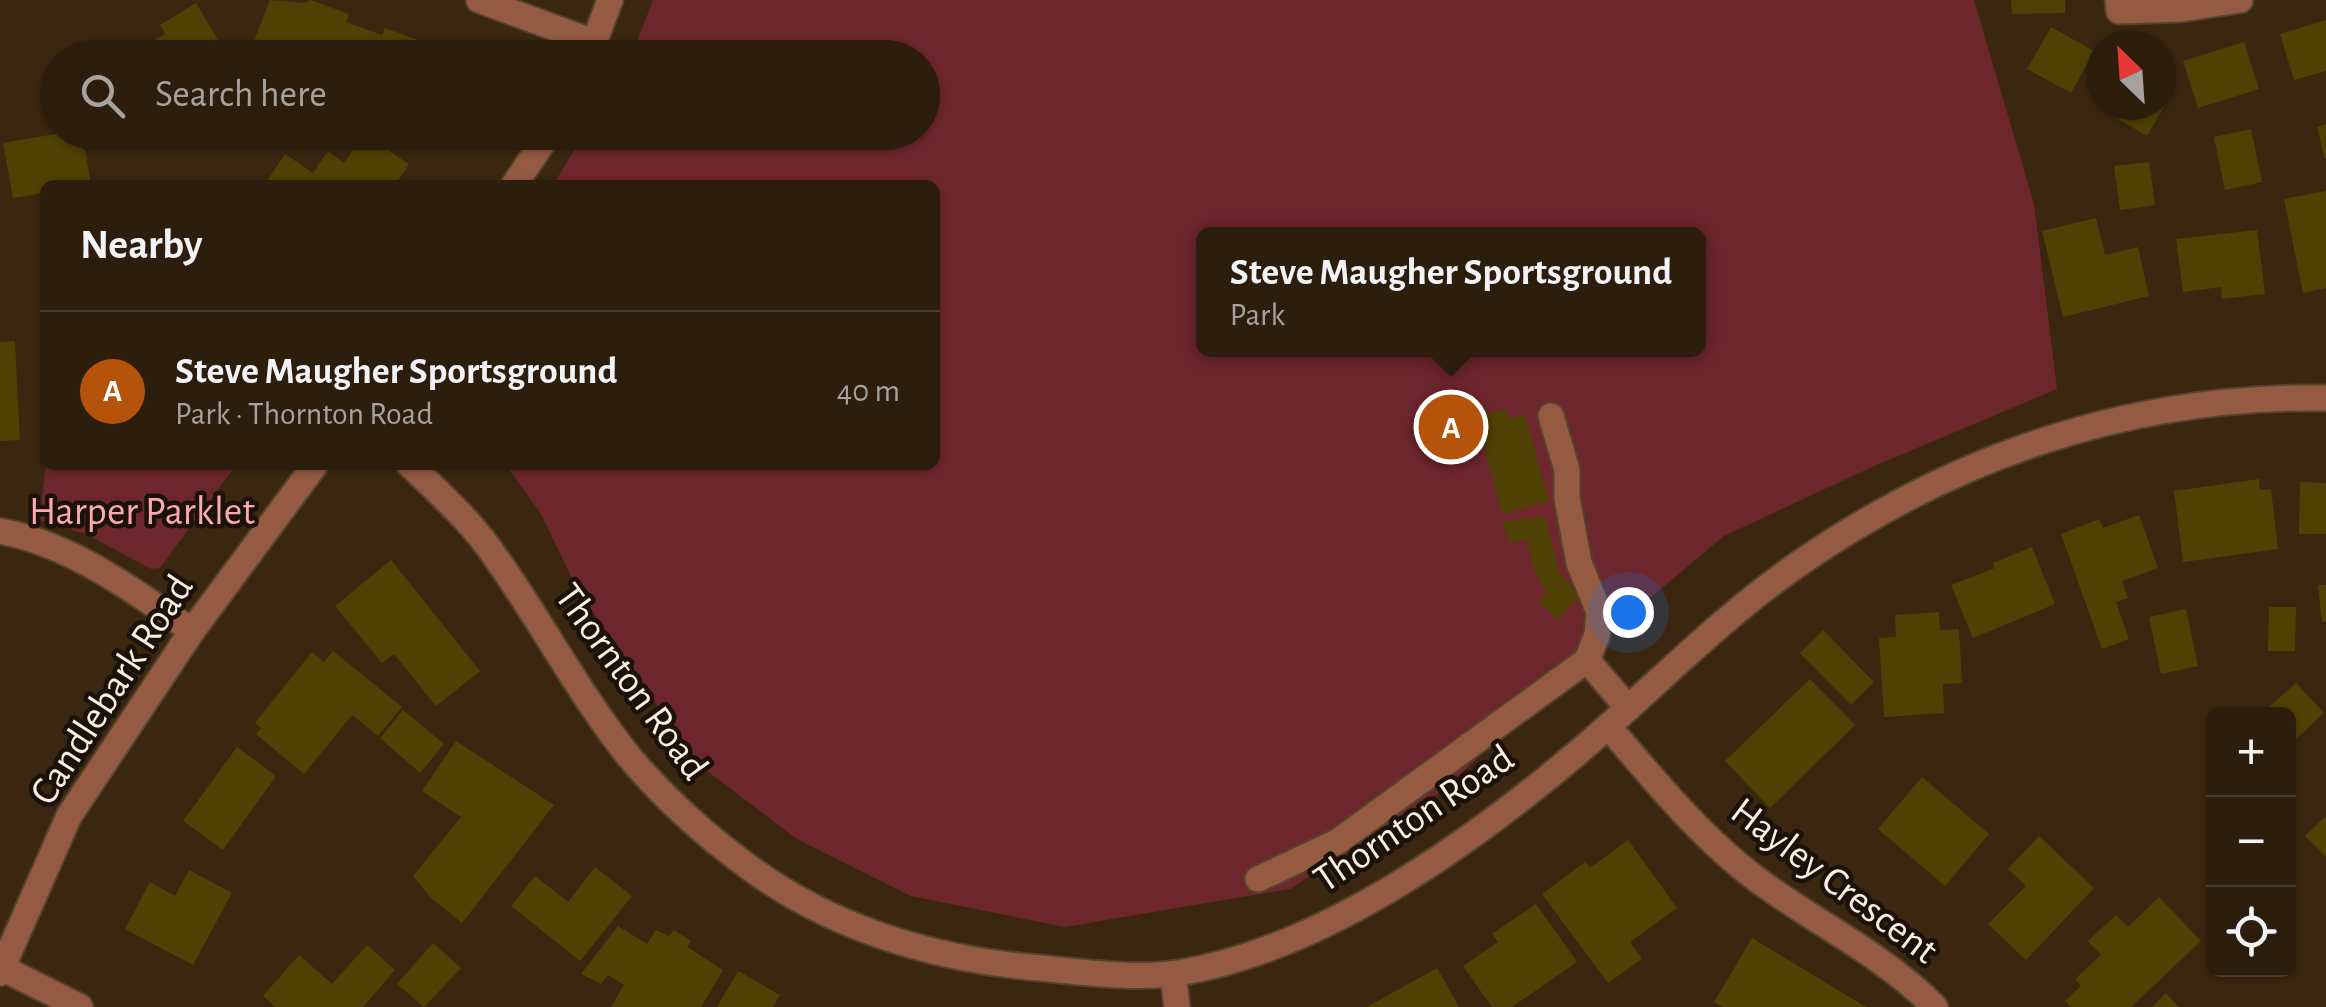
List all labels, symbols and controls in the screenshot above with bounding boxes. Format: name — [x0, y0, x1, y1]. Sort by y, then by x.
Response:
north arrow — [2086, 30, 2176, 120]
search box — [40, 40, 940, 150]
icon: search — [75, 68, 130, 123]
text: Search here — [155, 76, 327, 114]
text: Nearby — [80, 224, 203, 266]
popup — [1196, 227, 1706, 357]
text: Steve Maugher Sportsground — [1230, 254, 1672, 292]
text: Park — [1230, 299, 1285, 331]
text: Steve Maugher Sportsground — [175, 353, 617, 391]
text: A — [103, 375, 122, 407]
text: 40 m — [837, 375, 900, 407]
pin: A — [1418, 390, 1484, 464]
text: Park · Thornton Road — [175, 398, 433, 430]
park label: Harper Parklet — [29, 492, 255, 532]
street label: Candlebark Road — [23, 568, 201, 812]
street label: Thornton Road — [547, 577, 715, 787]
your location — [1603, 587, 1654, 638]
map controls — [2206, 707, 2296, 977]
button: + — [2206, 707, 2296, 797]
street label: Thornton Road — [1307, 738, 1521, 900]
street label: Hayley Crescent — [1723, 791, 1945, 971]
button: − — [2206, 797, 2296, 887]
button: locate — [2206, 887, 2296, 977]

